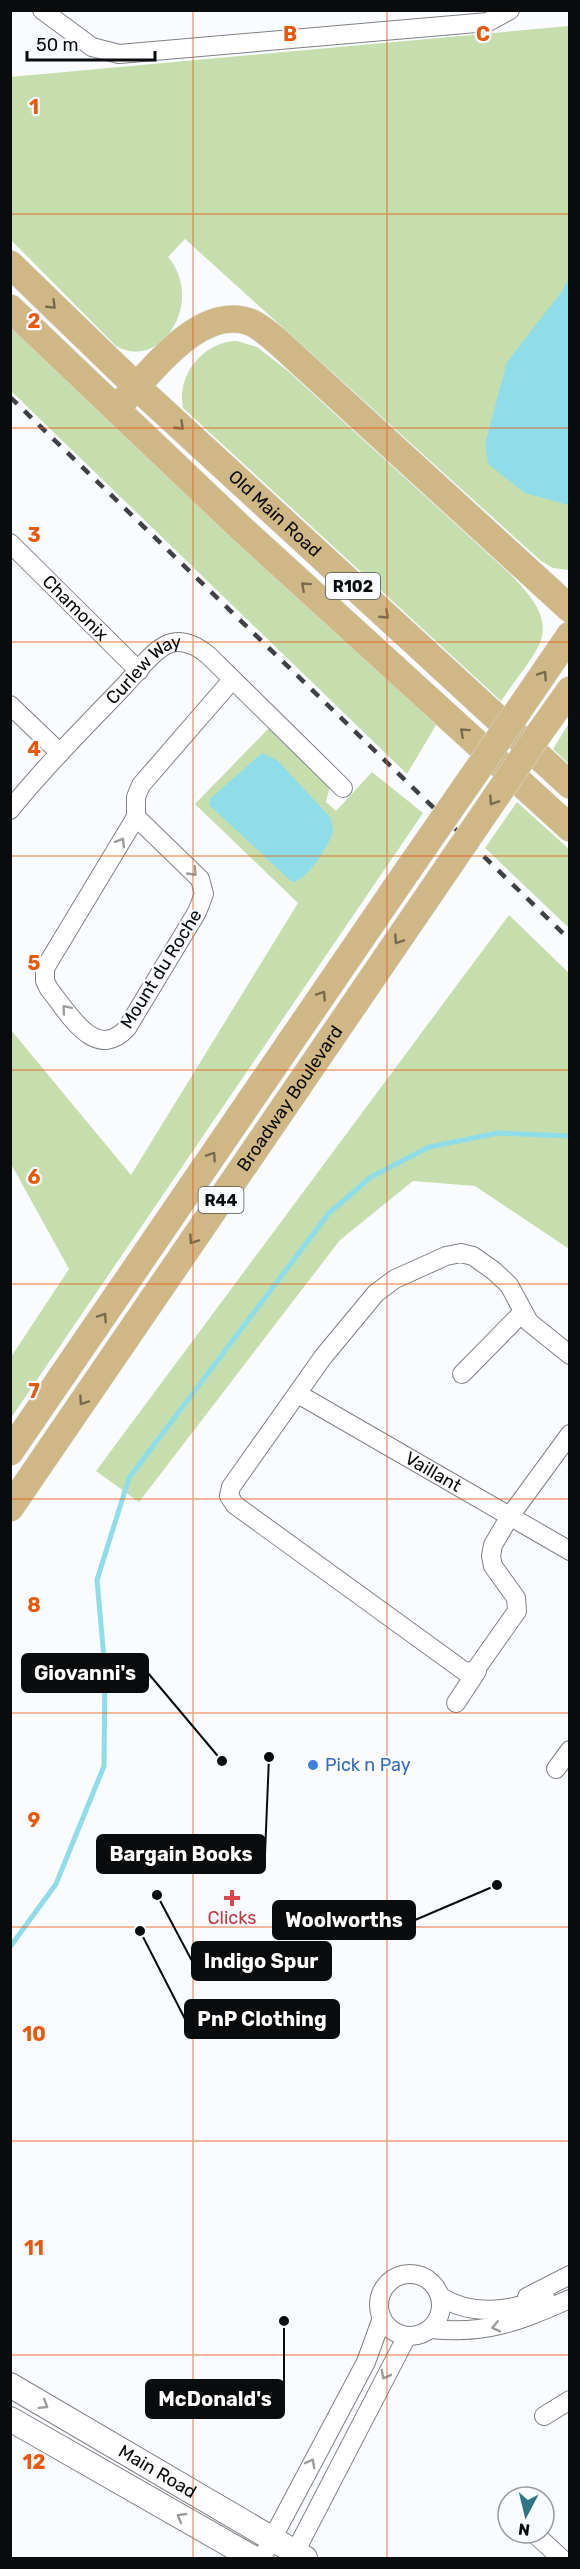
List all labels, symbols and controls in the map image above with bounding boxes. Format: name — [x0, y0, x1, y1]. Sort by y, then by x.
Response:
text: B — [283, 22, 297, 46]
text: C — [476, 22, 490, 46]
scale bar — [27, 24, 154, 62]
text: 50 m — [36, 34, 79, 56]
text: 1 — [29, 95, 39, 119]
one-way arrow — [45, 297, 56, 308]
text: 2 — [28, 309, 41, 333]
one-way arrow — [173, 419, 184, 430]
street label: Old Main Road — [224, 466, 326, 562]
text: 3 — [27, 523, 41, 547]
street label: Chamonix — [38, 570, 113, 645]
road number: R102 — [326, 573, 380, 599]
one-way arrow — [301, 582, 312, 593]
one-way arrow — [379, 608, 389, 619]
street label: Curlew Way — [101, 631, 182, 709]
one-way arrow — [535, 670, 546, 681]
one-way arrow — [461, 728, 471, 739]
text: 4 — [27, 737, 41, 761]
one-way arrow — [489, 794, 500, 805]
one-way arrow — [113, 838, 125, 848]
one-way arrow — [186, 866, 197, 876]
street label: Mount du Roche — [115, 905, 207, 1033]
one-way arrow — [394, 933, 405, 944]
text: 5 — [28, 951, 41, 975]
one-way arrow — [315, 991, 326, 1002]
one-way arrow — [62, 1005, 73, 1016]
street label: Broadway Boulevard — [232, 1021, 347, 1176]
one-way arrow — [205, 1152, 216, 1163]
text: 6 — [27, 1165, 41, 1189]
road number: R44 — [198, 1187, 244, 1213]
one-way arrow — [189, 1233, 200, 1244]
one-way arrow — [95, 1313, 106, 1324]
text: 7 — [28, 1379, 40, 1403]
one-way arrow — [79, 1394, 90, 1405]
street label: Vaillant — [401, 1447, 465, 1497]
text: 8 — [27, 1593, 41, 1617]
callout: Giovanni's — [22, 1654, 148, 1692]
text: Giovanni's — [34, 1661, 136, 1685]
place label: Pick n Pay — [325, 1754, 411, 1776]
marker: Pick n Pay — [306, 1758, 320, 1772]
text: 9 — [28, 1808, 41, 1832]
callout: Bargain Books — [97, 1835, 265, 1873]
text: Bargain Books — [109, 1842, 253, 1866]
marker: Clicks — [225, 1891, 239, 1905]
callout: Woolworths — [273, 1901, 415, 1939]
place label: Clicks — [208, 1907, 256, 1929]
text: Woolworths — [285, 1908, 403, 1932]
callout: Indigo Spur — [192, 1942, 331, 1980]
text: Indigo Spur — [204, 1949, 318, 1973]
callout: PnP Clothing — [185, 2000, 339, 2038]
text: PnP Clothing — [197, 2007, 327, 2031]
text: 10 — [22, 2022, 46, 2046]
text: 11 — [24, 2236, 44, 2260]
one-way arrow — [491, 2320, 501, 2333]
one-way arrow — [381, 2369, 393, 2380]
callout: McDonald's — [146, 2380, 284, 2418]
text: McDonald's — [158, 2387, 272, 2411]
one-way arrow — [38, 2398, 48, 2410]
street label: Main Road — [115, 2440, 200, 2503]
text: 12 — [23, 2450, 45, 2474]
one-way arrow — [304, 2459, 315, 2469]
north arrow — [496, 2485, 556, 2545]
one-way arrow — [177, 2513, 187, 2524]
text: N — [517, 2519, 531, 2540]

